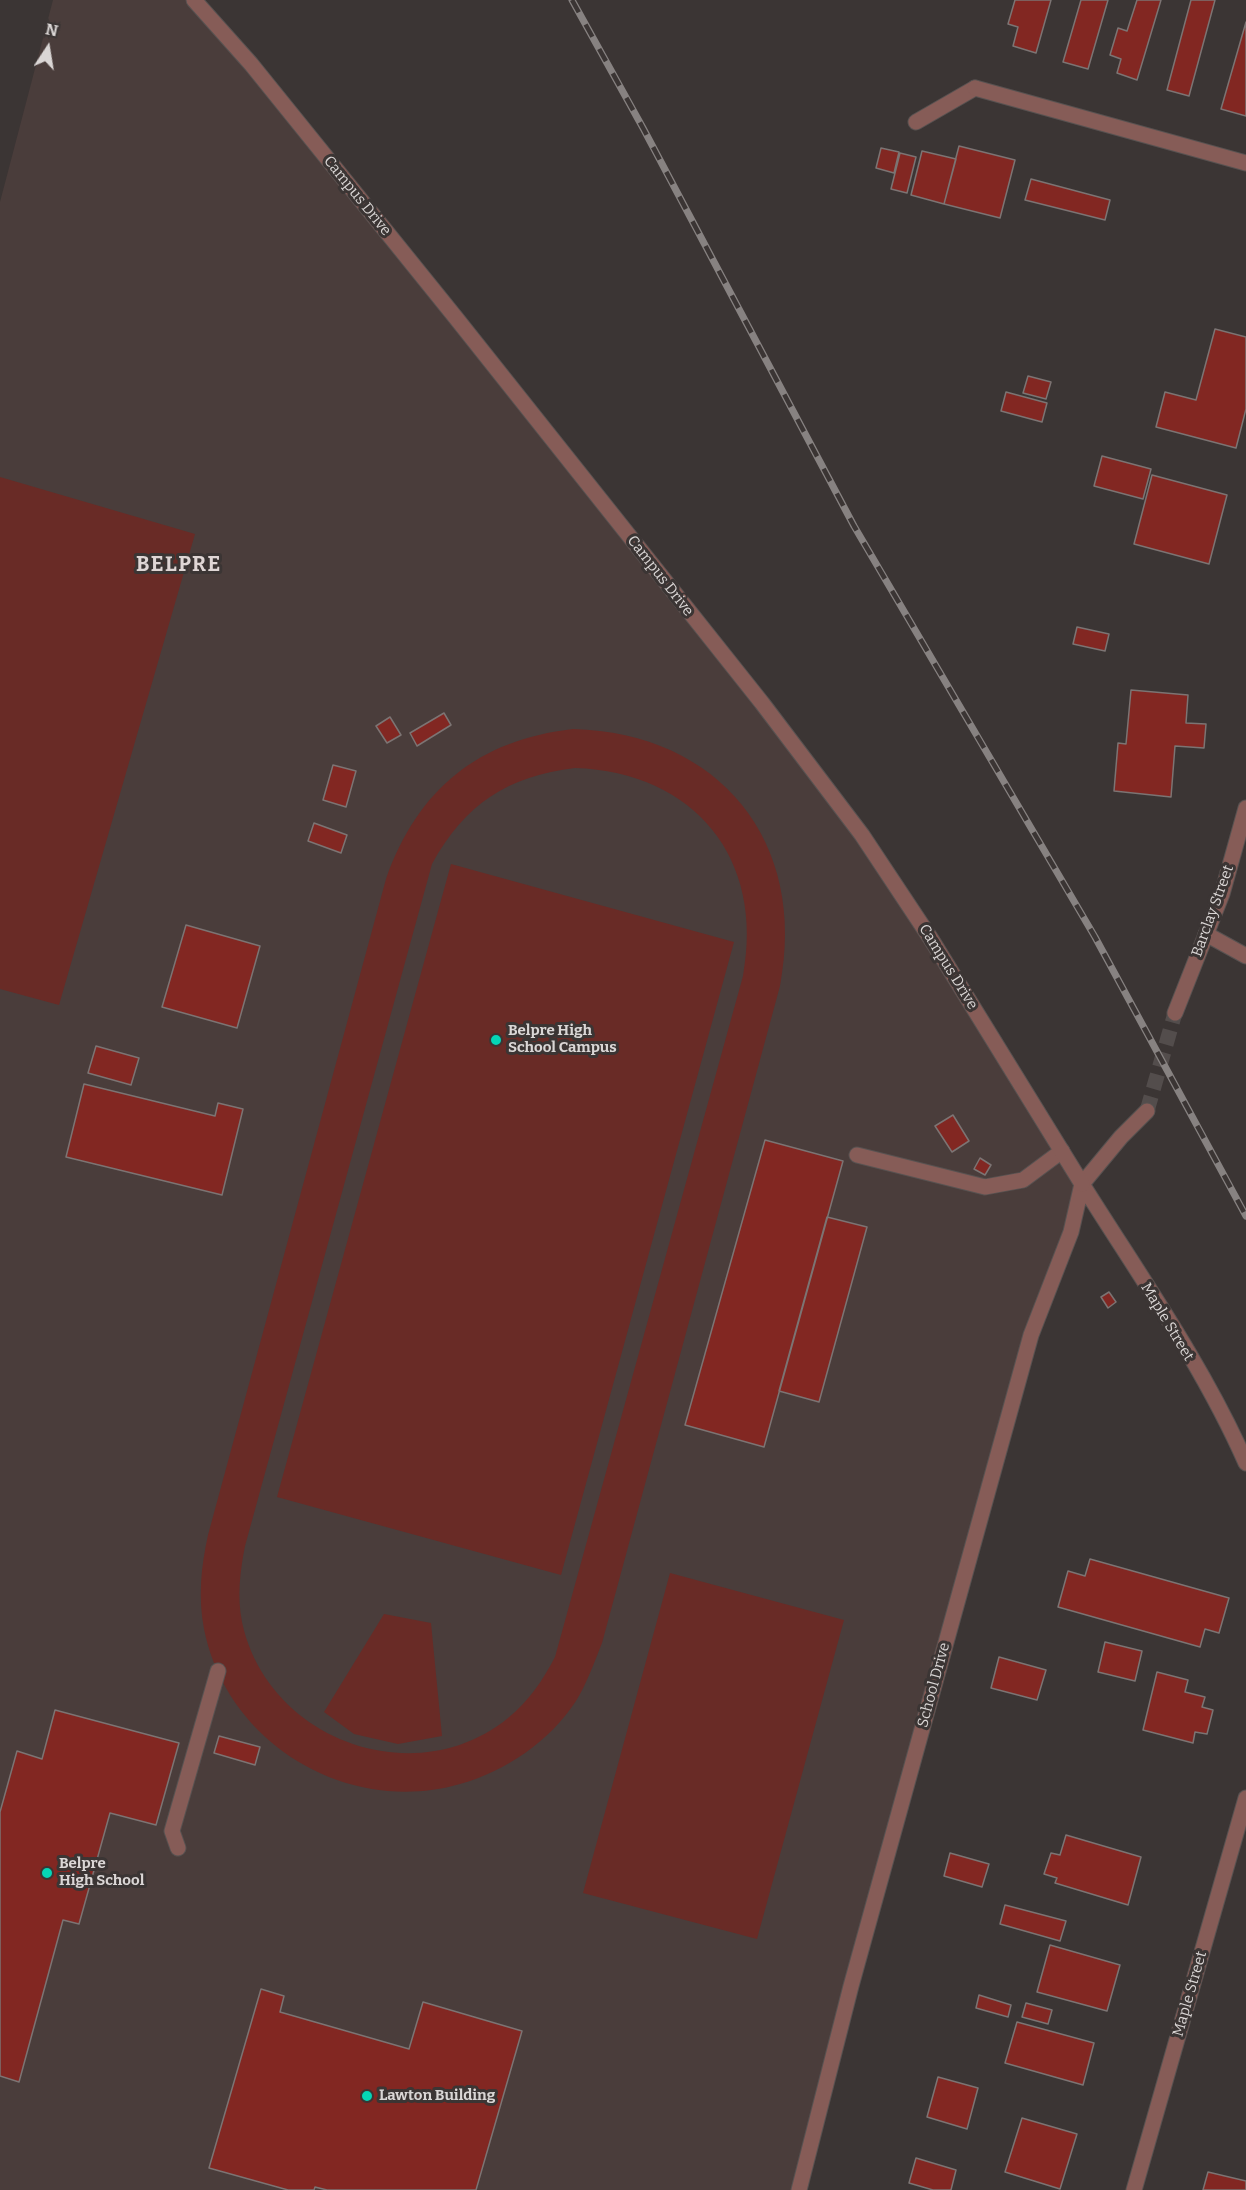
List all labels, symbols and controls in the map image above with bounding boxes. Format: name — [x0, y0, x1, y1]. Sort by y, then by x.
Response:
north arrow — [18, 18, 78, 78]
text: N — [44, 19, 60, 40]
street label: Campus Drive — [319, 153, 395, 239]
street label: Campus Drive — [623, 532, 697, 620]
district label: BELPRE — [136, 552, 222, 578]
street label: Barclay Street — [1188, 863, 1238, 959]
street label: Campus Drive — [915, 921, 981, 1013]
place label: Belpre High School Campus — [508, 1022, 617, 1057]
marker: Belpre High School Campus — [489, 1033, 503, 1047]
street label: Maple Street — [1137, 1280, 1197, 1364]
street label: School Drive — [914, 1641, 954, 1729]
place label: Belpre High School — [59, 1855, 144, 1890]
marker: Belpre High School — [40, 1866, 54, 1880]
street label: Maple Street — [1169, 1949, 1211, 2039]
place label: Lawton Building — [379, 2087, 495, 2105]
marker: Lawton Building — [360, 2089, 374, 2103]

